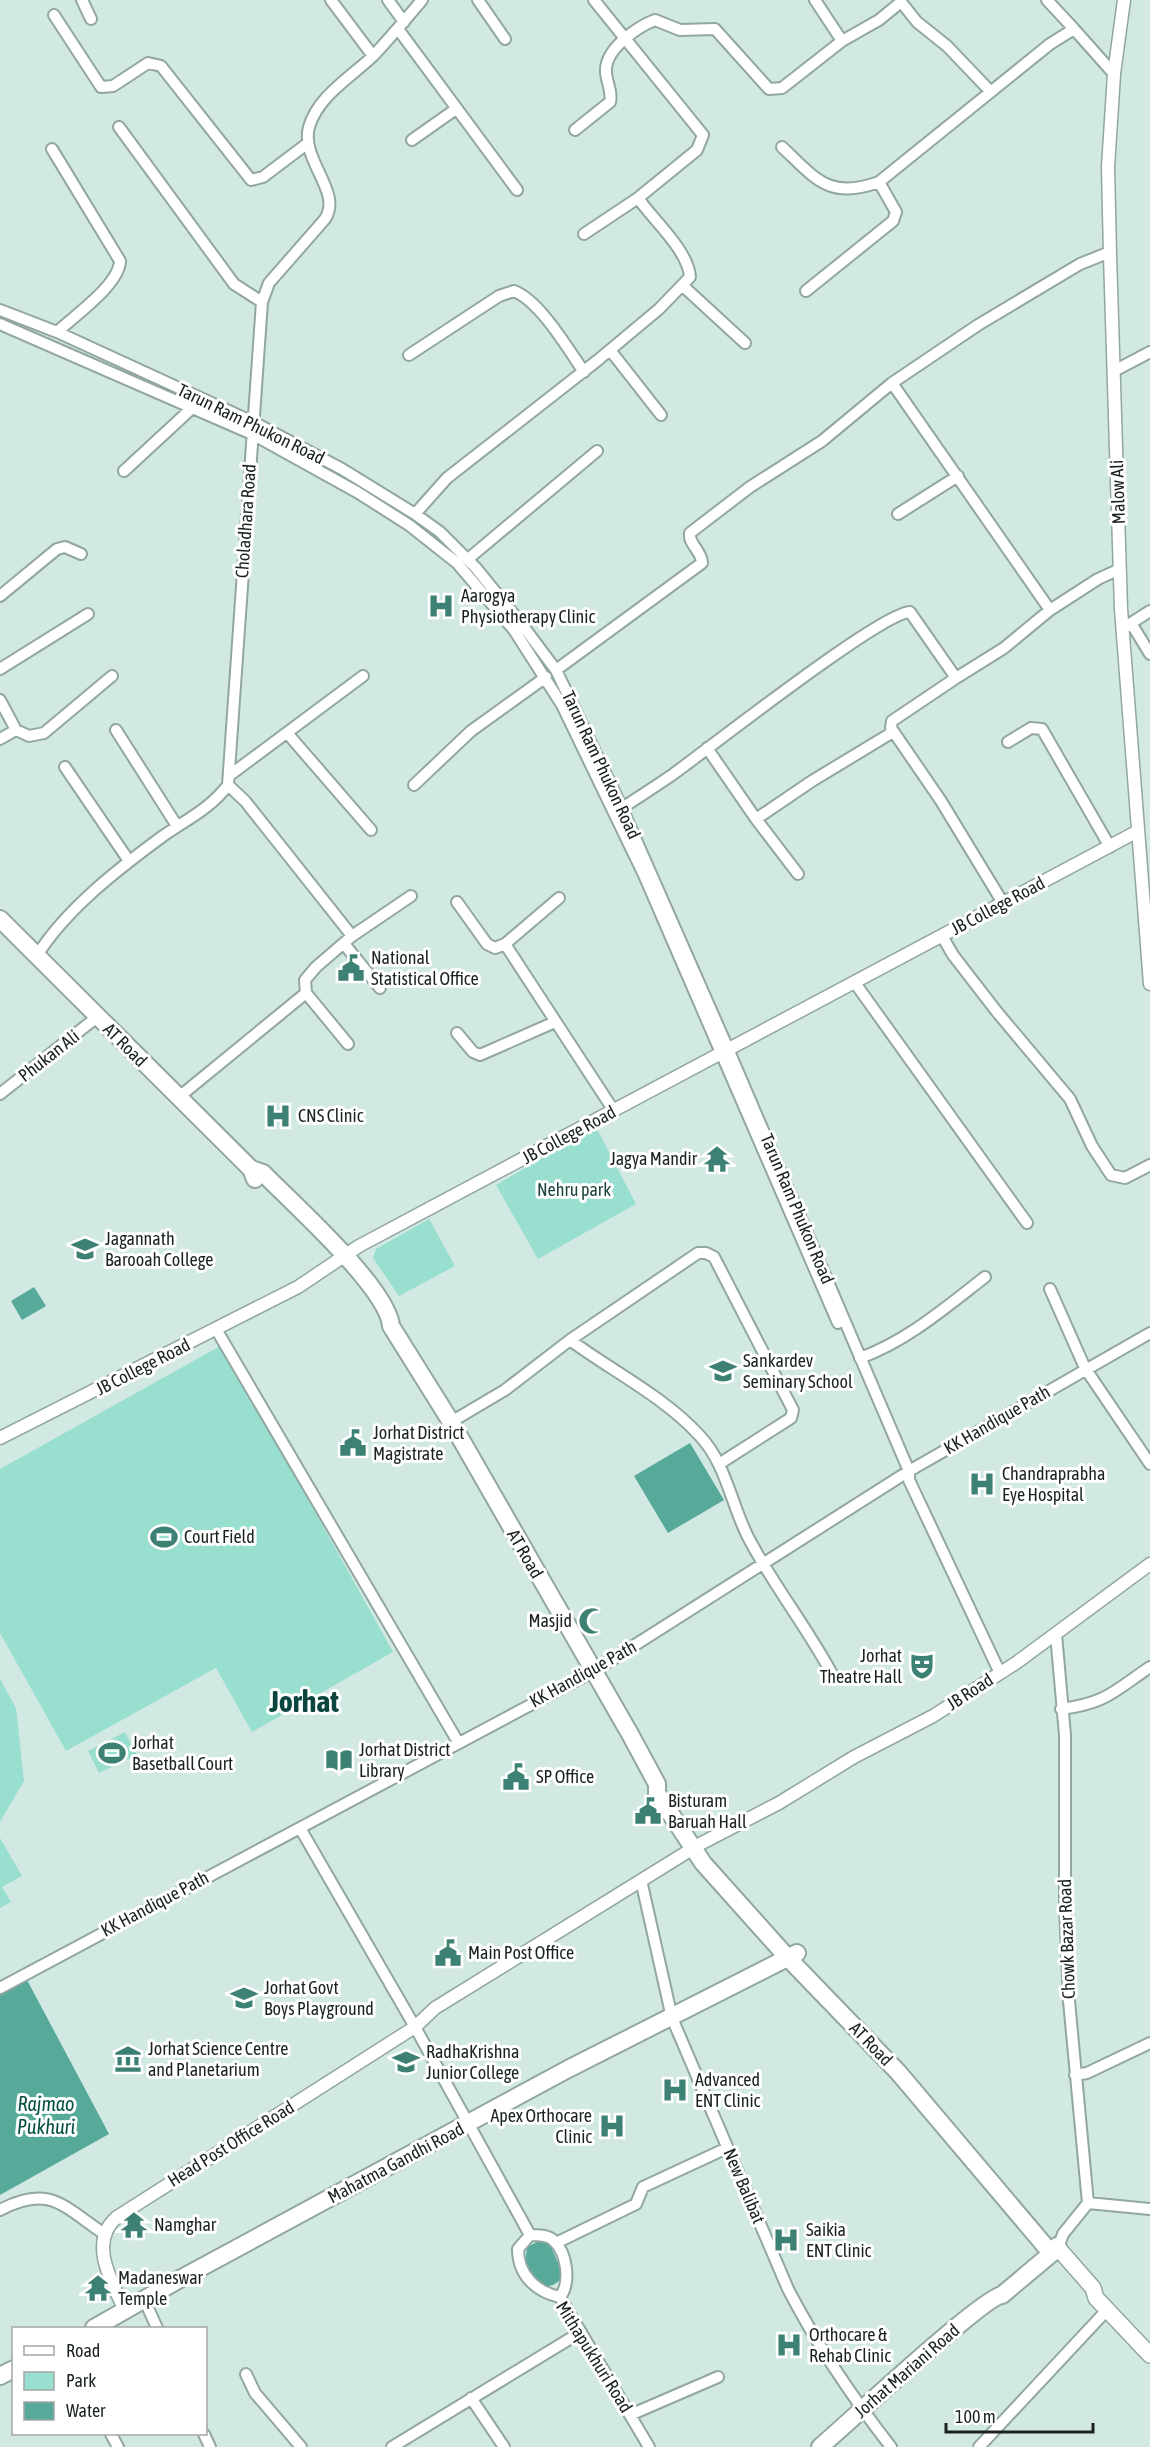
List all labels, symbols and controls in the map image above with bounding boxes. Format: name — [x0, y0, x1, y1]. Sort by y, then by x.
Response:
street label: Tarun Ram Phukon Road — [174, 379, 328, 468]
street label: Malow Ali — [1106, 460, 1129, 524]
street label: Choladhara Road — [231, 463, 260, 579]
place label: Aarogya Physiotherapy Clinic — [461, 585, 595, 627]
hospital icon: Aarogya Physiotherapy Clinic — [426, 591, 456, 621]
street label: Tarun Ram Phukon Road — [558, 687, 645, 842]
street label: JB College Road — [947, 872, 1048, 939]
place label: National Statistical Office — [371, 947, 479, 989]
public building icon: National Statistical Office — [336, 953, 366, 983]
street label: AT Road — [99, 1019, 151, 1071]
street label: Phukan Ali — [14, 1025, 83, 1086]
hospital icon: CNS Clinic — [263, 1101, 293, 1131]
street label: JB College Road — [518, 1101, 619, 1168]
place label: CNS Clinic — [298, 1105, 364, 1126]
street label: Tarun Ram Phukon Road — [756, 1131, 839, 1287]
temple icon: Jagya Mandir — [702, 1144, 732, 1174]
place label: Jagya Mandir — [610, 1148, 698, 1169]
park label: Nehru park — [537, 1179, 611, 1200]
place label: Jagannath Barooah College — [105, 1228, 213, 1270]
school or university icon: Jagannath Barooah College — [70, 1234, 100, 1264]
street label: JB College Road — [92, 1334, 194, 1399]
place label: Sankardev Seminary School — [743, 1350, 853, 1392]
school or university icon: Sankardev Seminary School — [708, 1356, 738, 1386]
street label: KK Handique Path — [940, 1381, 1054, 1458]
place label: Jorhat District Magistrate — [373, 1422, 464, 1464]
public building icon: Jorhat District Magistrate — [338, 1428, 368, 1458]
place label: Chandraprabha Eye Hospital — [1002, 1463, 1105, 1505]
hospital icon: Chandraprabha Eye Hospital — [967, 1469, 997, 1499]
sports icon: Court Field — [149, 1522, 179, 1552]
place label: Court Field — [184, 1526, 255, 1547]
street label: AT Road — [503, 1526, 548, 1582]
mosque icon: Masjid — [577, 1606, 607, 1636]
place label: Masjid — [528, 1610, 572, 1631]
street label: KK Handique Path — [526, 1636, 640, 1712]
place label: Jorhat Theatre Hall — [820, 1645, 902, 1687]
theatre icon: Jorhat Theatre Hall — [907, 1651, 937, 1681]
street label: JB Road — [943, 1669, 997, 1714]
district label: Jorhat — [268, 1684, 339, 1718]
place label: Jorhat Basetball Court — [132, 1732, 233, 1774]
sports icon: Jorhat Basetball Court — [97, 1738, 127, 1768]
place label: Jorhat District Library — [359, 1739, 450, 1781]
library icon: Jorhat District Library — [324, 1745, 354, 1775]
public building icon: SP Office — [501, 1762, 531, 1792]
place label: SP Office — [536, 1766, 594, 1787]
place label: Bisturam Baruah Hall — [668, 1790, 747, 1832]
public building icon: Bisturam Baruah Hall — [633, 1796, 663, 1826]
street label: KK Handique Path — [97, 1866, 212, 1941]
street label: Chowk Bazar Road — [1054, 1879, 1079, 1999]
public building icon: Main Post Office — [433, 1938, 463, 1968]
place label: Main Post Office — [468, 1942, 574, 1963]
place label: Jorhat Govt Boys Playground — [264, 1977, 374, 2019]
school or university icon: Jorhat Govt Boys Playground — [229, 1983, 259, 2013]
street label: AT Road — [845, 2017, 897, 2070]
place label: Jorhat Science Centre and Planetarium — [148, 2038, 289, 2080]
place label: RadhaKrishna Junior College — [426, 2041, 519, 2083]
museum icon: Jorhat Science Centre and Planetarium — [113, 2044, 143, 2074]
school or university icon: RadhaKrishna Junior College — [391, 2047, 421, 2077]
place label: Advanced ENT Clinic — [695, 2069, 761, 2111]
hospital icon: Advanced ENT Clinic — [660, 2075, 690, 2105]
water label: Rajmao Pukhuri — [17, 2092, 75, 2138]
street label: Head Post Office Road — [164, 2096, 298, 2191]
place label: Apex Orthocare Clinic — [490, 2105, 592, 2147]
hospital icon: Apex Orthocare Clinic — [597, 2111, 627, 2141]
street label: Mahatma Gandhi Road — [324, 2118, 468, 2207]
street label: New Balibat — [719, 2145, 770, 2227]
temple icon: Namghar — [119, 2210, 149, 2240]
place label: Namghar — [154, 2214, 217, 2235]
place label: Saikia ENT Clinic — [806, 2219, 872, 2261]
hospital icon: Saikia ENT Clinic — [771, 2225, 801, 2255]
place label: Madaneswar Temple — [118, 2267, 204, 2309]
temple icon: Madaneswar Temple — [83, 2273, 113, 2303]
street label: Mithapukhuri Road — [552, 2297, 637, 2416]
street label: Jorhat Mariani Road — [850, 2319, 963, 2422]
place label: Orthocare & Rehab Clinic — [809, 2324, 891, 2366]
legend — [12, 2327, 207, 2435]
hospital icon: Orthocare & Rehab Clinic — [774, 2330, 804, 2360]
text: Road — [66, 2340, 100, 2361]
text: Park — [66, 2370, 96, 2391]
scale bar — [946, 2396, 1093, 2434]
text: Water — [66, 2400, 106, 2421]
text: 100 m — [955, 2406, 996, 2427]

